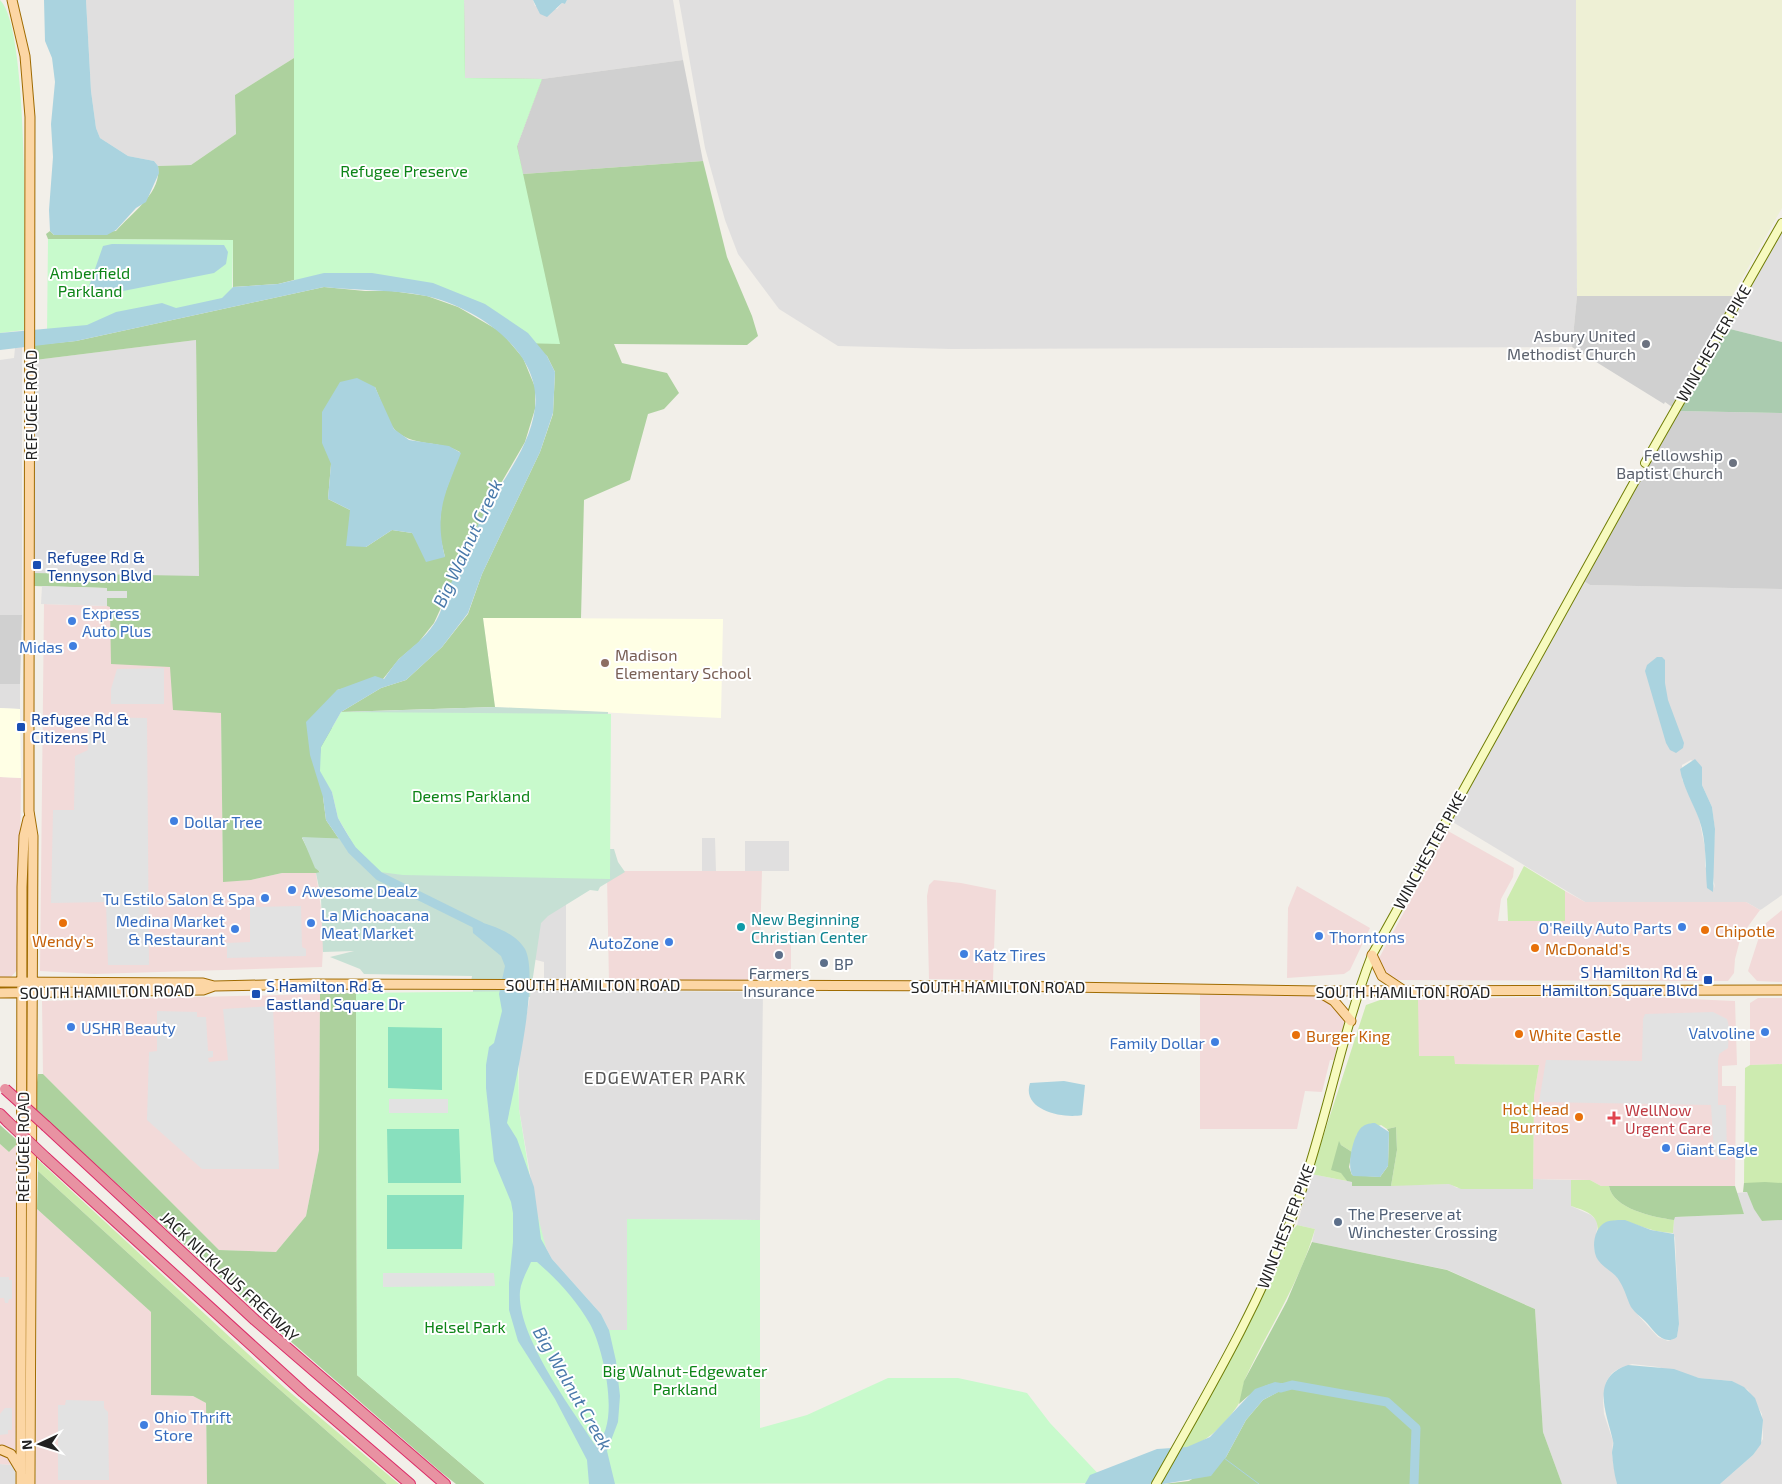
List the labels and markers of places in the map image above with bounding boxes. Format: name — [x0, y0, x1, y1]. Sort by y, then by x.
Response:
place label: Asbury United Methodist Church — [1507, 326, 1636, 363]
marker: Asbury United Methodist Church — [1640, 338, 1652, 350]
place label: Fellowship Baptist Church — [1616, 445, 1723, 482]
marker: Fellowship Baptist Church — [1727, 457, 1739, 469]
place label: Refugee Rd & Tennyson Blvd — [47, 547, 152, 584]
marker: Refugee Rd & Tennyson Blvd — [31, 559, 43, 571]
place label: Express Auto Plus — [82, 603, 151, 640]
marker: Express Auto Plus — [66, 615, 78, 627]
place label: Midas — [19, 637, 63, 656]
marker: Midas — [67, 640, 79, 652]
place label: Madison Elementary School — [615, 645, 751, 682]
marker: Madison Elementary School — [599, 657, 611, 669]
place label: Refugee Rd & Citizens Pl — [31, 709, 129, 746]
marker: Refugee Rd & Citizens Pl — [15, 721, 27, 733]
place label: Dollar Tree — [184, 812, 262, 831]
marker: Dollar Tree — [168, 815, 180, 827]
place label: Awesome Dealz — [302, 881, 418, 900]
marker: Awesome Dealz — [286, 884, 298, 896]
place label: Tu Estilo Salon & Spa — [102, 889, 255, 908]
marker: Tu Estilo Salon & Spa — [259, 892, 271, 904]
place label: La Michoacana Meat Market — [321, 905, 429, 942]
place label: New Beginning Christian Center — [751, 909, 868, 946]
place label: Medina Market & Restaurant — [116, 911, 225, 948]
marker: Wendy's — [57, 917, 69, 929]
marker: La Michoacana Meat Market — [305, 917, 317, 929]
place label: O'Reilly Auto Parts — [1539, 918, 1672, 937]
marker: New Beginning Christian Center — [735, 921, 747, 933]
marker: O'Reilly Auto Parts — [1676, 921, 1688, 933]
place label: Chipotle — [1715, 921, 1775, 940]
marker: Medina Market & Restaurant — [229, 923, 241, 935]
marker: Chipotle — [1699, 924, 1711, 936]
place label: Thorntons — [1329, 927, 1405, 946]
marker: Thorntons — [1313, 930, 1325, 942]
place label: Wendy's — [32, 931, 94, 950]
place label: AutoZone — [589, 933, 659, 952]
marker: AutoZone — [663, 936, 675, 948]
place label: McDonald's — [1545, 939, 1630, 958]
marker: McDonald's — [1529, 942, 1541, 954]
place label: Katz Tires — [974, 945, 1046, 964]
marker: Katz Tires — [958, 948, 970, 960]
marker: Farmers Insurance — [773, 949, 785, 961]
place label: BP — [834, 954, 853, 973]
marker: BP — [818, 957, 830, 969]
place label: S Hamilton Rd & Hamilton Square Blvd — [1542, 962, 1698, 999]
place label: Farmers Insurance — [743, 963, 815, 1000]
marker: S Hamilton Rd & Hamilton Square Blvd — [1702, 974, 1714, 986]
place label: S Hamilton Rd & Eastland Square Dr — [266, 976, 406, 1013]
marker: S Hamilton Rd & Eastland Square Dr — [250, 988, 262, 1000]
place label: USHR Beauty — [81, 1018, 176, 1037]
marker: USHR Beauty — [65, 1021, 77, 1033]
place label: Valvoline — [1688, 1023, 1755, 1042]
place label: White Castle — [1529, 1025, 1621, 1044]
place label: Burger King — [1306, 1026, 1390, 1045]
marker: Valvoline — [1759, 1026, 1771, 1038]
marker: White Castle — [1513, 1028, 1525, 1040]
marker: Burger King — [1290, 1029, 1302, 1041]
place label: Family Dollar — [1109, 1033, 1206, 1052]
marker: Family Dollar — [1209, 1036, 1221, 1048]
place label: Hot Head Burritos — [1502, 1099, 1569, 1136]
place label: WellNow Urgent Care — [1625, 1100, 1711, 1137]
marker: Hot Head Burritos — [1573, 1111, 1585, 1123]
marker: WellNow Urgent Care — [1607, 1111, 1621, 1125]
place label: Giant Eagle — [1676, 1139, 1758, 1158]
marker: Giant Eagle — [1660, 1142, 1672, 1154]
place label: The Preserve at Winchester Crossing — [1348, 1204, 1498, 1241]
marker: The Preserve at Winchester Crossing — [1332, 1216, 1344, 1228]
place label: Ohio Thrift Store — [154, 1407, 231, 1444]
marker: Ohio Thrift Store — [138, 1419, 150, 1431]

